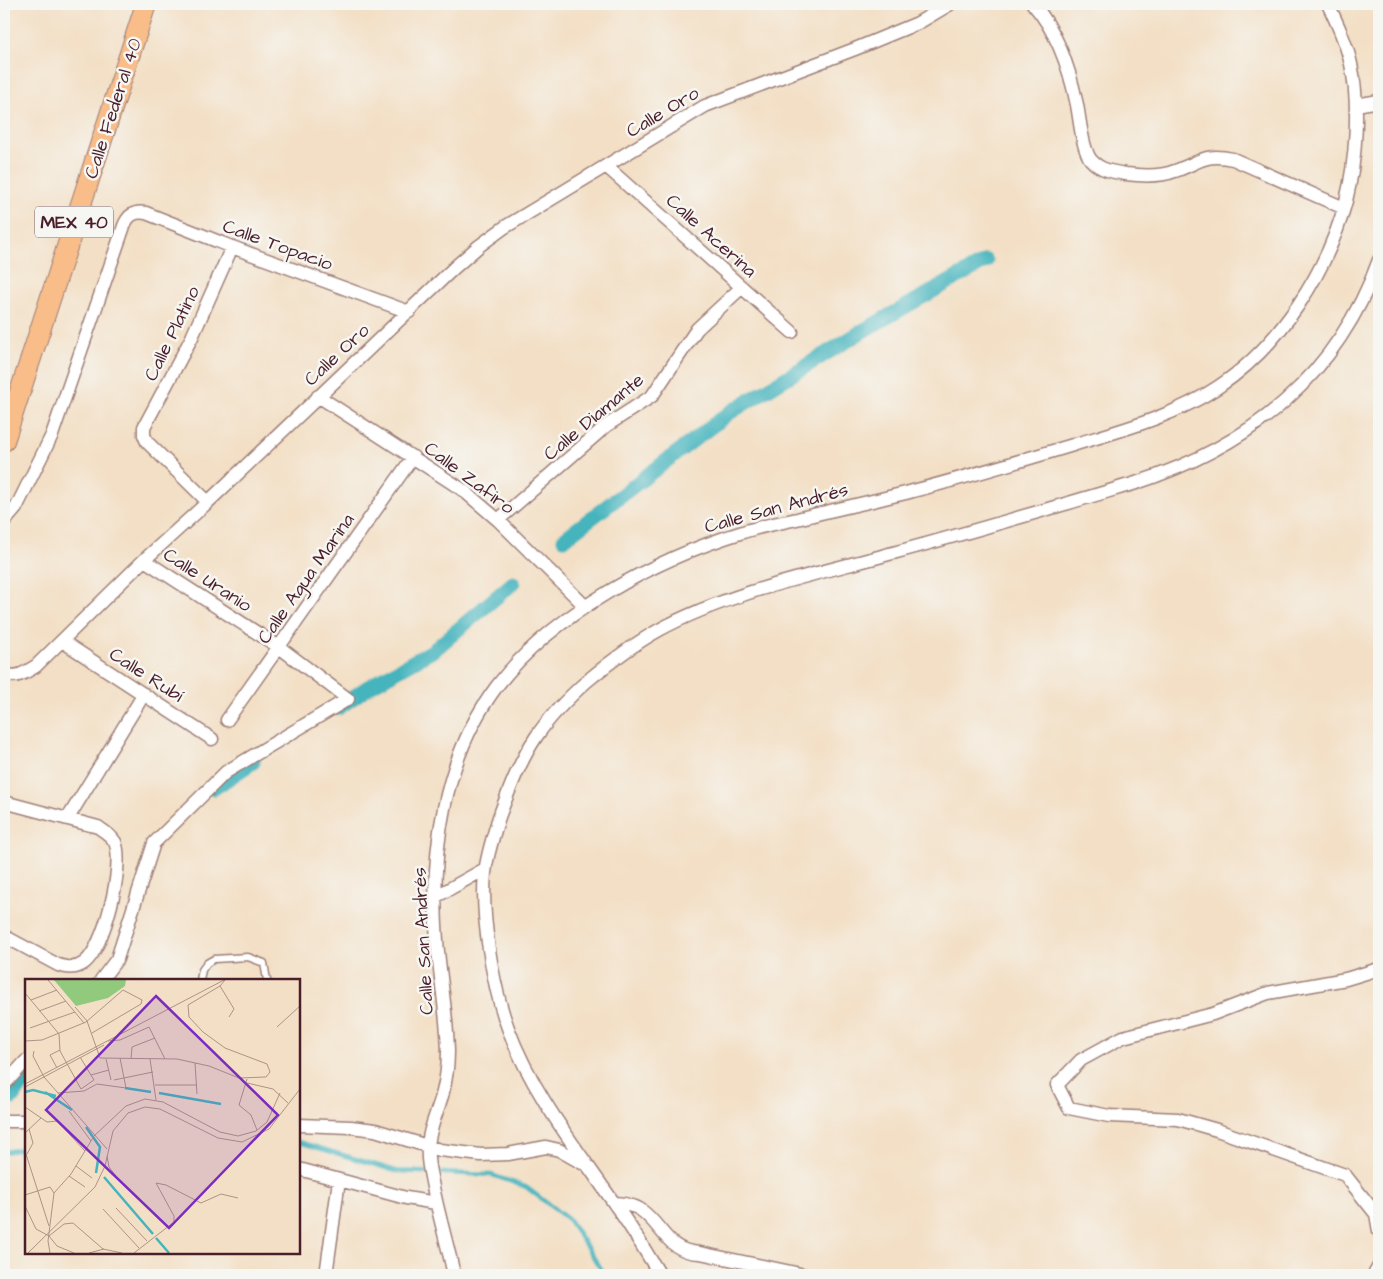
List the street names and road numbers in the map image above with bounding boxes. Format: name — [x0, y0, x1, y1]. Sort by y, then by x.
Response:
street label: Calle Federal 40 — [78, 35, 149, 182]
street label: Calle Oro — [621, 80, 705, 145]
street label: Calle Acerina — [660, 188, 763, 285]
road number: MEX 40 — [35, 206, 113, 238]
street label: Calle Topacio — [219, 213, 337, 278]
street label: Calle Platino — [138, 281, 207, 386]
street label: Calle Oro — [298, 317, 376, 393]
street label: Calle Diamante — [538, 367, 650, 467]
street label: Calle Zafiro — [418, 435, 520, 521]
street label: Calle San Andrés — [702, 476, 851, 541]
street label: Calle Agua Marina — [251, 508, 362, 650]
street label: Calle Uranio — [158, 541, 257, 619]
street label: Calle Rubí — [104, 641, 189, 709]
street label: Calle San Andrés — [406, 866, 441, 1015]

